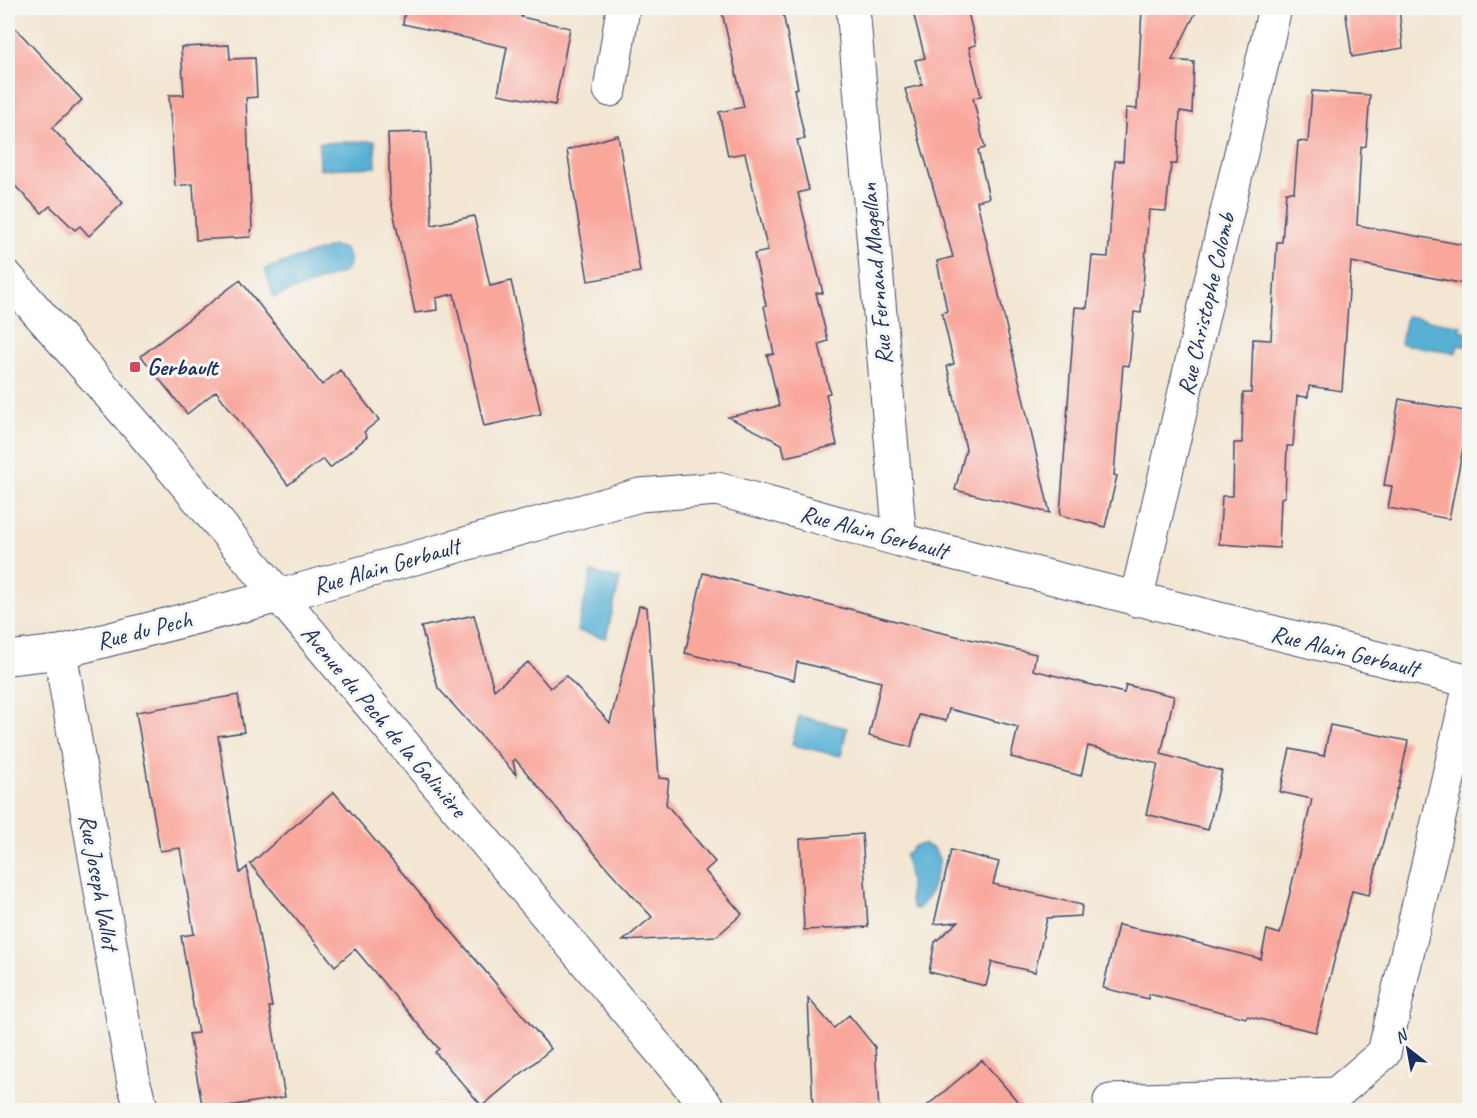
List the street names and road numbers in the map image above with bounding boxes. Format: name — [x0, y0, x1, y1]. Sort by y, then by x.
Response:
street label: Rue Fernand Magellan — [853, 182, 899, 366]
street label: Rue Christophe Colomb — [1170, 208, 1242, 398]
street label: Rue Alain Gerbault — [797, 498, 954, 567]
street label: Rue Alain Gerbault — [309, 530, 466, 601]
street label: Rue du Pech — [94, 604, 196, 656]
street label: Rue Alain Gerbault — [1268, 618, 1425, 685]
street label: Avenue du Pech de la Galinière — [295, 619, 475, 825]
street label: Rue Joseph Vallot — [72, 812, 126, 955]

